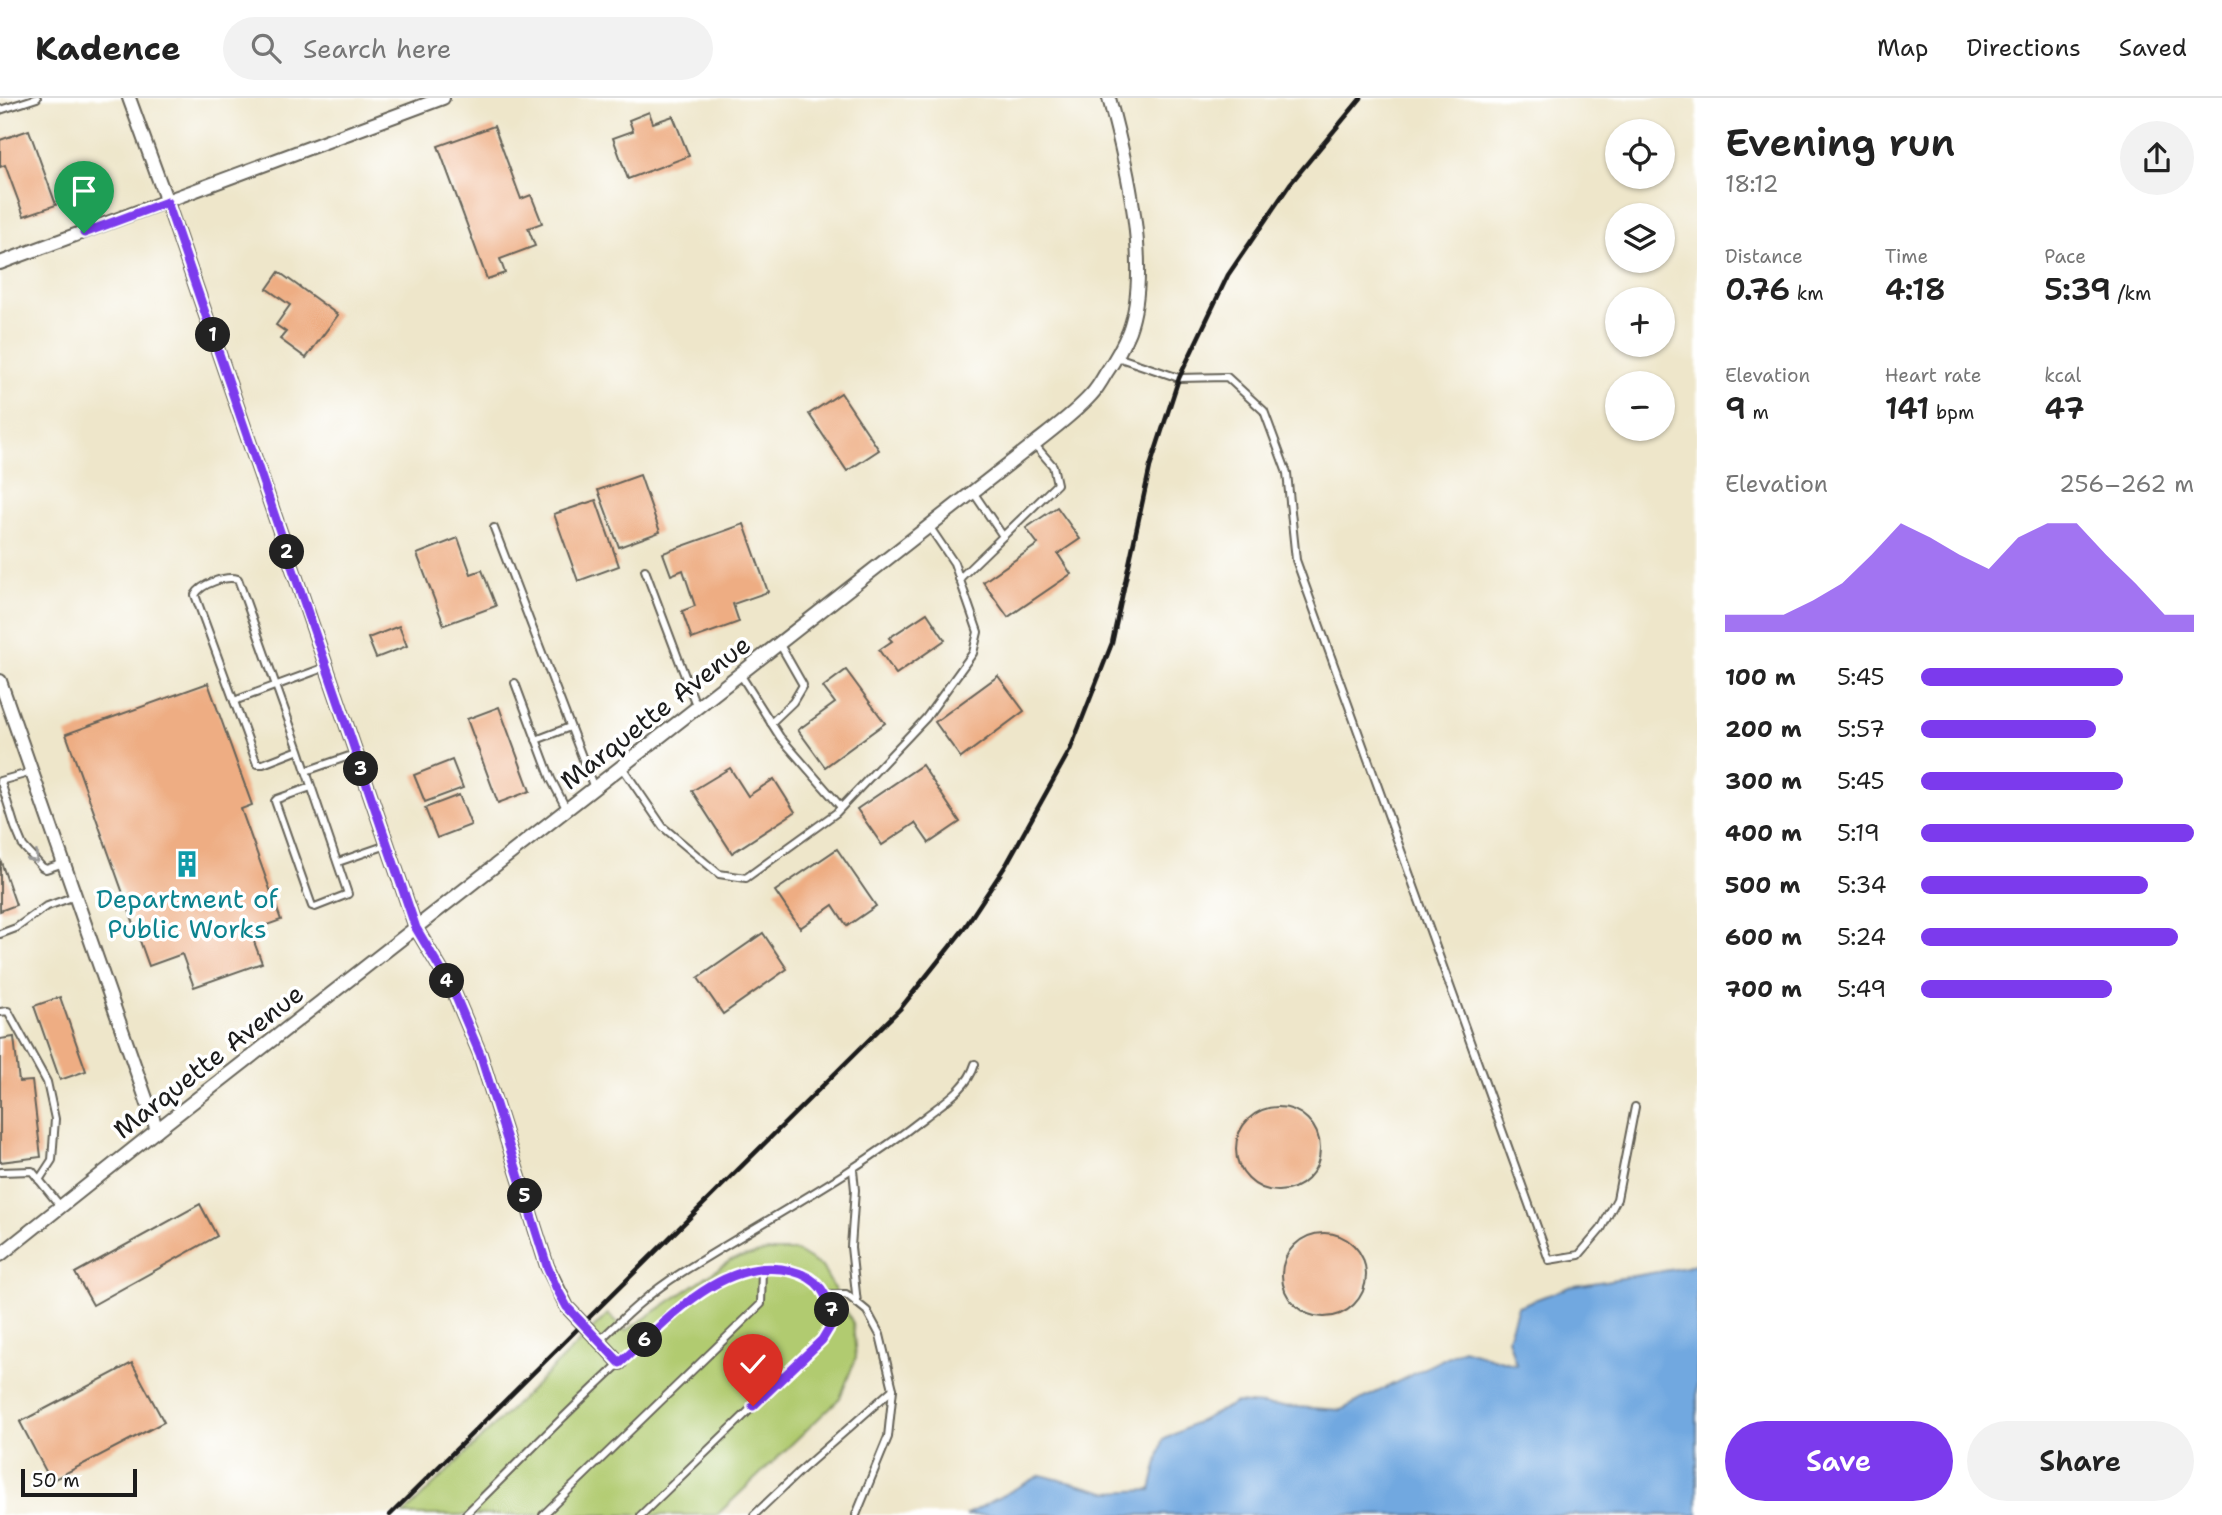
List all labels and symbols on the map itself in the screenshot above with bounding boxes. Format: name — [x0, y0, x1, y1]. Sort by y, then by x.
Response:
pin — [54, 161, 114, 233]
pin: 1 — [196, 317, 230, 352]
pin: 2 — [270, 534, 304, 570]
street label: Marquette Avenue — [553, 627, 757, 797]
pin: 3 — [344, 752, 378, 786]
building icon: Department of Public Works — [172, 849, 202, 879]
one-way arrow — [26, 850, 38, 863]
place label: Department of Public Works — [96, 881, 279, 946]
pin: 4 — [430, 964, 464, 998]
street label: Marquette Avenue — [106, 976, 310, 1146]
pin: 5 — [508, 1178, 542, 1214]
pin: 7 — [814, 1292, 850, 1328]
pin: 6 — [628, 1322, 662, 1358]
pin — [723, 1334, 783, 1406]
scale bar — [21, 1466, 136, 1498]

